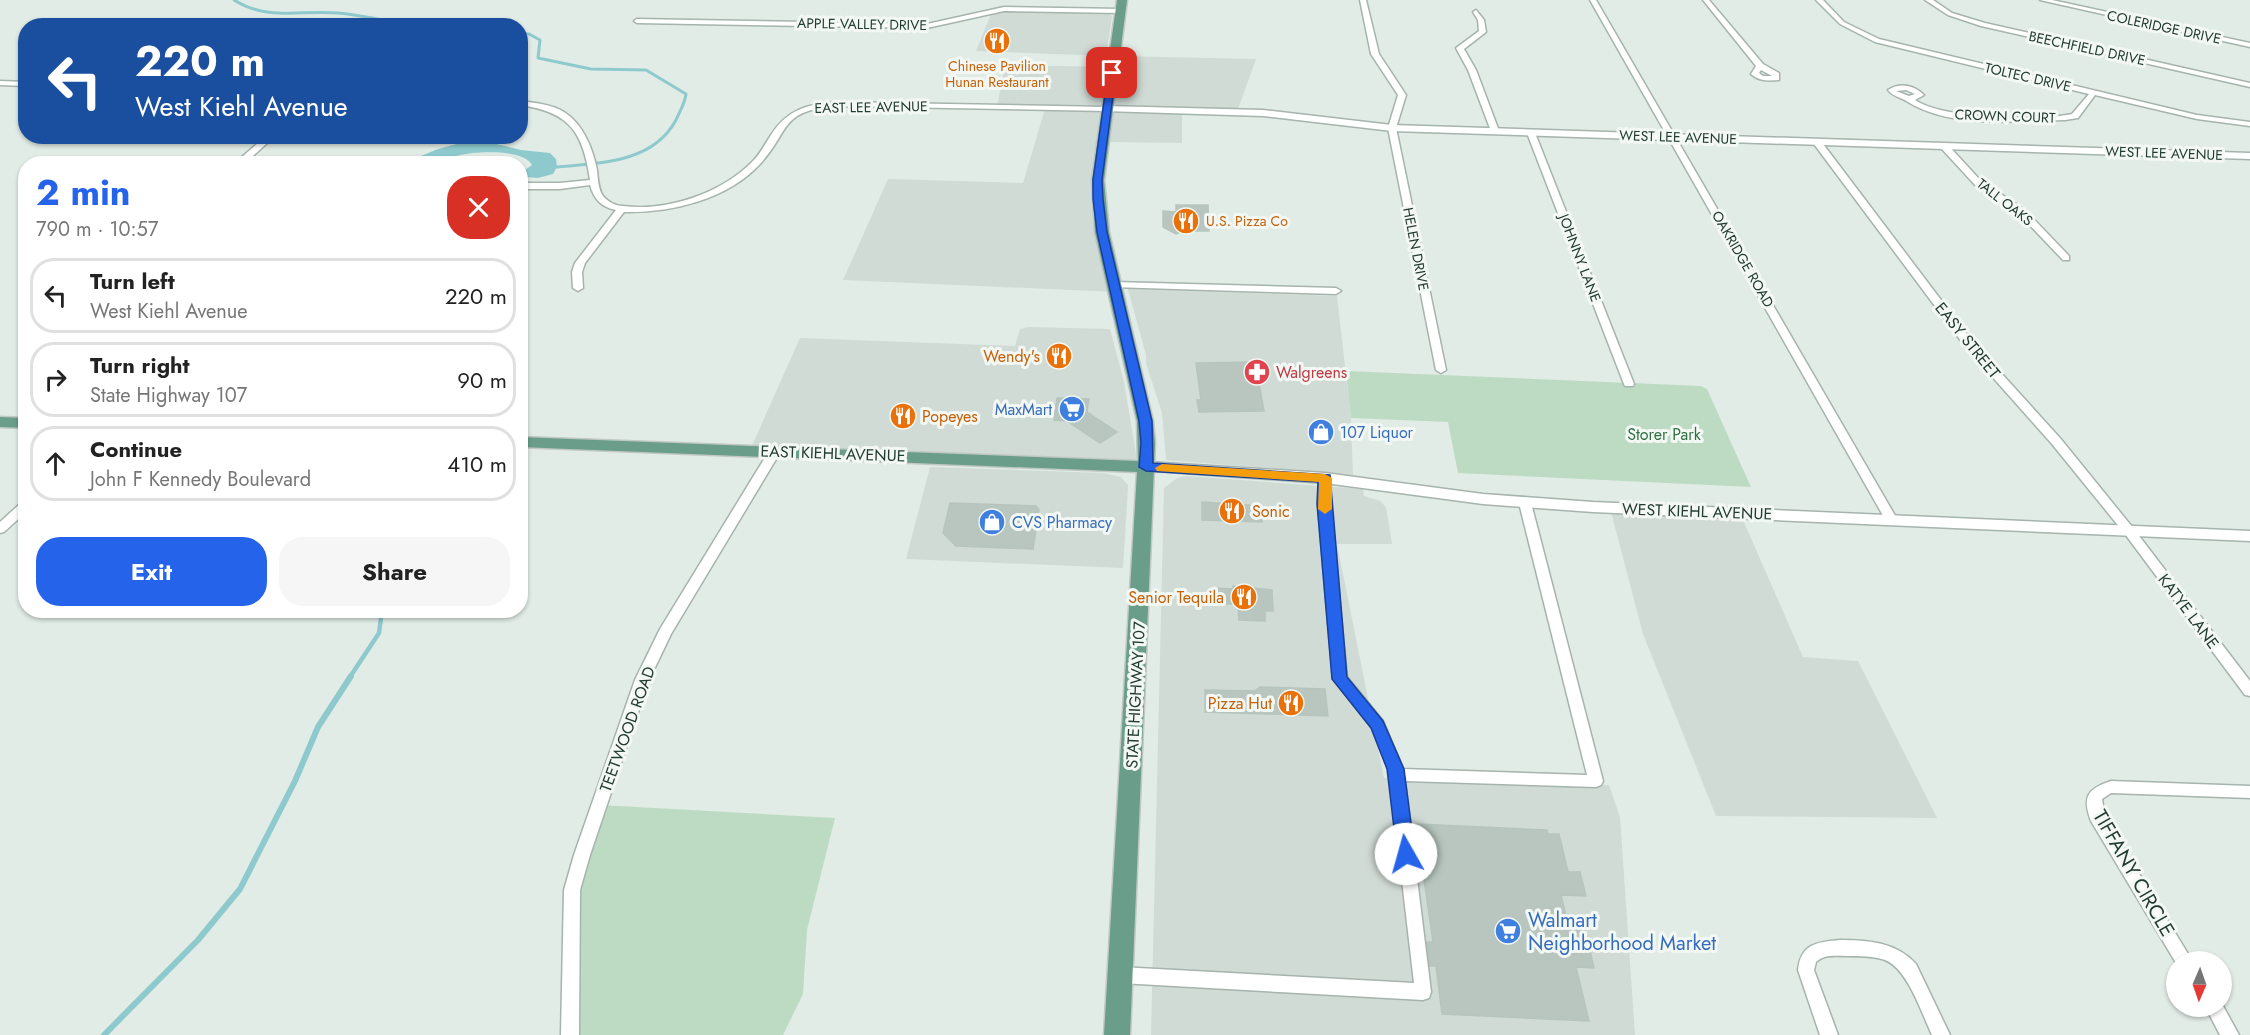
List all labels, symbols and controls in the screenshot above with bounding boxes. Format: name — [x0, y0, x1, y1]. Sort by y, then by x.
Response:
street label: COLERIDGE DRIVE — [2105, 5, 2223, 49]
street label: APPLE VALLEY DRIVE — [797, 13, 927, 35]
restaurant icon: Chinese Pavilion Hunan Restaurant — [982, 26, 1012, 56]
street label: BEECHFIELD DRIVE — [2027, 26, 2147, 70]
text: 220 m — [135, 31, 265, 92]
icon: left — [36, 42, 114, 120]
pin — [1086, 47, 1137, 98]
place label: Chinese Pavilion Hunan Restaurant — [945, 56, 1049, 92]
icon: arrive — [1095, 56, 1128, 89]
street label: TOLTEC DRIVE — [1983, 57, 2073, 97]
text: West Kiehl Avenue — [135, 87, 348, 126]
street label: EAST LEE AVENUE — [814, 96, 928, 118]
street label: CROWN COURT — [1954, 104, 2056, 128]
street label: WEST LEE AVENUE — [1619, 125, 1737, 149]
street label: WEST LEE AVENUE — [2105, 141, 2223, 165]
text: 2 min — [36, 166, 131, 218]
street label: TALL OAKS — [1973, 174, 2038, 231]
button: close — [447, 176, 510, 239]
restaurant icon: U.S. Pizza Co — [1171, 206, 1201, 236]
street label: HELEN DRIVE — [1398, 206, 1434, 292]
street label: OAKRIDGE ROAD — [1707, 207, 1779, 311]
street label: JOHNNY LANE — [1553, 209, 1606, 305]
place label: U.S. Pizza Co — [1206, 211, 1288, 231]
text: 790 m · 10:57 — [36, 215, 158, 244]
text: Turn left — [90, 265, 175, 297]
icon: left — [39, 279, 72, 312]
text: 220 m — [445, 280, 507, 312]
text: West Kiehl Avenue — [90, 297, 248, 326]
street label: EASY STREET — [1930, 297, 2006, 384]
restaurant icon: Wendy's — [1044, 341, 1074, 371]
place label: Wendy's — [983, 345, 1040, 368]
text: Turn right — [90, 349, 190, 381]
pharmacy icon: Walgreens — [1242, 357, 1272, 387]
place label: Walgreens — [1276, 361, 1347, 384]
icon: right — [39, 363, 72, 396]
text: 90 m — [457, 364, 507, 396]
text: State Highway 107 — [90, 381, 247, 410]
supermarket icon: MaxMart — [1057, 394, 1087, 424]
place label: MaxMart — [995, 398, 1052, 421]
restaurant icon: Popeyes — [888, 401, 918, 431]
place label: Popeyes — [922, 405, 978, 428]
shop icon: 107 Liquor — [1306, 417, 1336, 447]
place label: 107 Liquor — [1340, 421, 1414, 444]
park label: Storer Park — [1627, 423, 1702, 446]
text: Continue — [90, 433, 182, 465]
street label: EAST KIEHL AVENUE — [760, 439, 906, 468]
icon: ahead — [39, 447, 72, 480]
text: 410 m — [447, 448, 507, 480]
text: John F Kennedy Boulevard — [90, 465, 311, 494]
restaurant icon: Sonic — [1217, 496, 1247, 526]
street label: WEST KIEHL AVENUE — [1621, 497, 1773, 526]
place label: Sonic — [1252, 500, 1290, 523]
shop icon: CVS Pharmacy — [977, 507, 1007, 537]
place label: CVS Pharmacy — [1012, 511, 1113, 534]
button: Exit — [36, 537, 267, 606]
button: Share — [279, 537, 510, 606]
street label: KATYE LANE — [2153, 569, 2224, 654]
restaurant icon: Senior Tequila — [1229, 582, 1259, 612]
place label: Senior Tequila — [1128, 586, 1224, 609]
street label: STATE HIGHWAY 107 — [1120, 620, 1151, 769]
street label: TEETWOOD ROAD — [594, 663, 661, 795]
restaurant icon: Pizza Hut — [1276, 688, 1306, 718]
place label: Pizza Hut — [1208, 692, 1272, 715]
street label: TIFFANY CIRCLE — [2085, 804, 2182, 942]
position arrow — [1374, 822, 1438, 886]
place label: Walmart Neighborhood Market — [1528, 906, 1716, 958]
supermarket icon: Walmart Neighborhood Market — [1493, 916, 1523, 946]
north arrow — [2166, 951, 2232, 1017]
map controls — [2166, 951, 2232, 1017]

